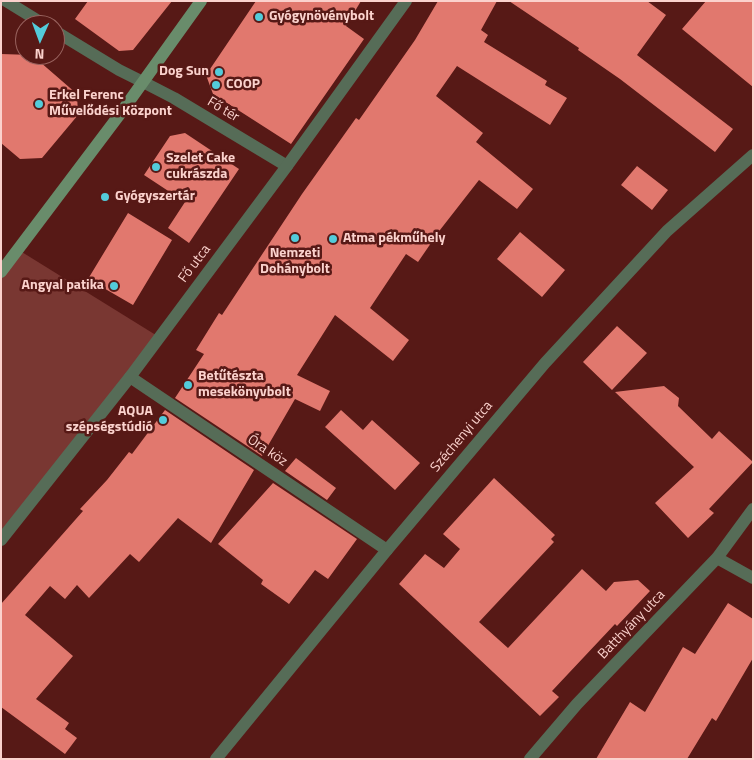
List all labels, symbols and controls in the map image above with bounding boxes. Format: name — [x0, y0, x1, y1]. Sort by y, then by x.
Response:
place label: Gyógynövénybolt — [269, 9, 374, 25]
marker: Gyógynövénybolt — [253, 11, 265, 23]
north arrow — [15, 15, 65, 65]
text: N — [34, 44, 45, 65]
place label: Dog Sun — [159, 64, 209, 80]
marker: Dog Sun — [213, 66, 225, 78]
place label: COOP — [226, 77, 260, 93]
marker: COOP — [210, 79, 222, 91]
place label: Erkel Ferenc Művelődési Központ — [49, 88, 172, 120]
street label: Fő tér — [204, 94, 242, 126]
marker: Erkel Ferenc Művelődési Központ — [33, 98, 45, 110]
place label: Szelet Cake cukrászda — [166, 151, 235, 184]
marker: Szelet Cake cukrászda — [150, 161, 162, 173]
place label: Gyógyszertár — [115, 189, 195, 205]
marker: Gyógyszertár — [99, 191, 111, 203]
place label: Atma pékműhely — [343, 231, 445, 247]
marker: Nemzeti Dohánybolt — [289, 232, 301, 244]
marker: Atma pékműhely — [327, 233, 339, 245]
street label: Fő utca — [175, 242, 215, 286]
place label: Nemzeti Dohánybolt — [260, 246, 330, 278]
place label: Angyal patika — [22, 278, 104, 294]
marker: Angyal patika — [108, 280, 120, 292]
place label: Betűtészta mesekönyvbolt — [198, 369, 291, 402]
marker: Betűtészta mesekönyvbolt — [182, 379, 194, 391]
street label: Széchenyi utca — [427, 398, 497, 476]
place label: AQUA szépségstúdió — [66, 404, 153, 437]
marker: AQUA szépségstúdió — [157, 414, 169, 426]
street label: Óra köz — [244, 432, 290, 470]
street label: Batthyány utca — [595, 587, 669, 663]

